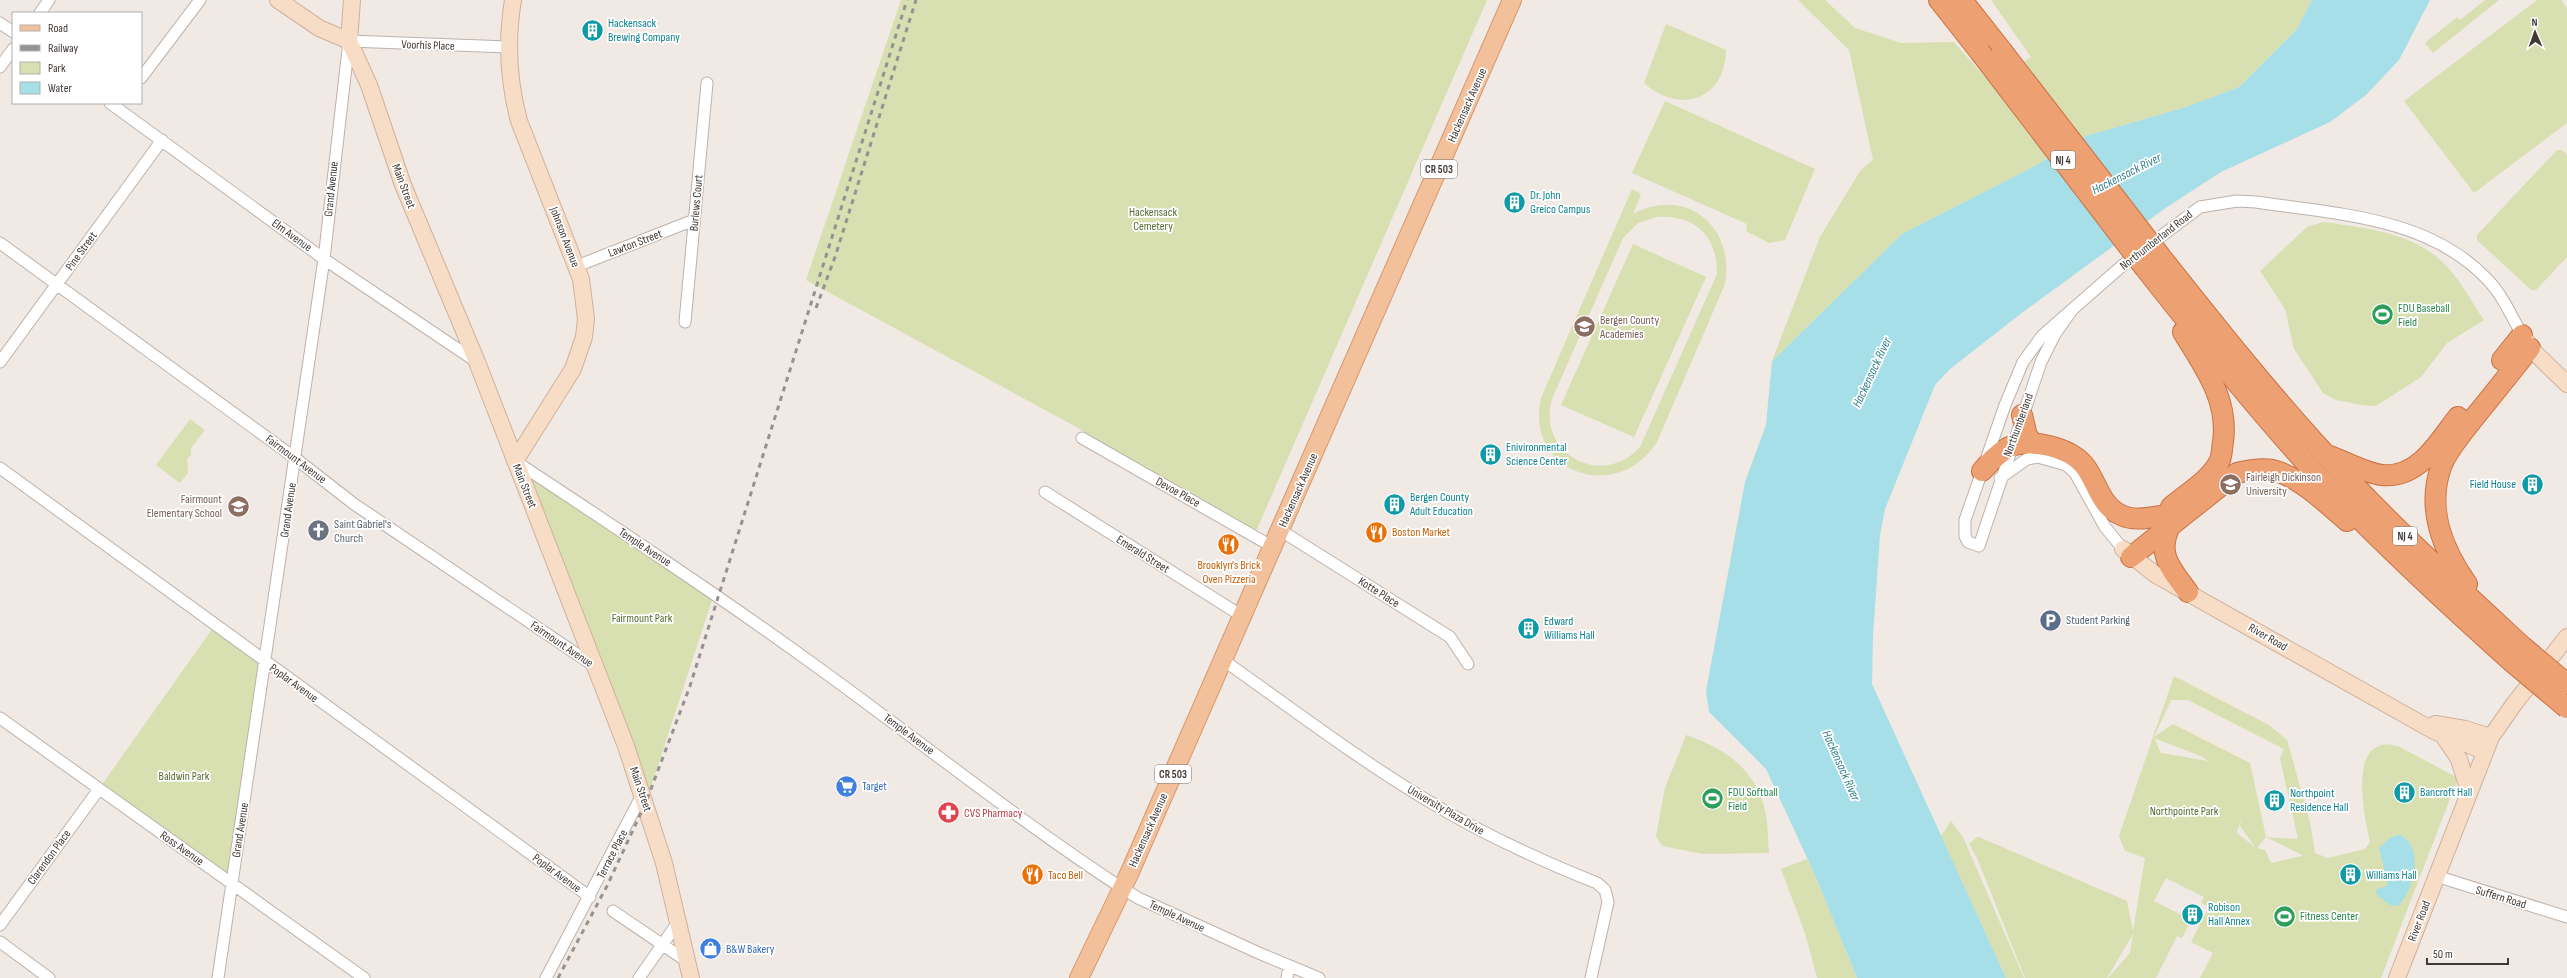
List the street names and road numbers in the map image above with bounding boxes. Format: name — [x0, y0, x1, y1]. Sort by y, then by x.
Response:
street label: Voorhis Place — [401, 37, 455, 54]
street label: Hackensack Avenue — [1444, 66, 1491, 145]
road number: NJ 4 — [2051, 151, 2075, 169]
road number: CR 503 — [1421, 160, 1457, 178]
street label: Grand Avenue — [321, 161, 342, 217]
street label: Main Street — [388, 162, 419, 211]
street label: Burlews Court — [687, 174, 706, 232]
street label: Johnson Avenue — [546, 204, 583, 270]
street label: Northumberland Road — [2117, 207, 2196, 274]
street label: Elm Avenue — [269, 216, 315, 255]
street label: Lawton Street — [606, 226, 665, 261]
street label: Pine Street — [62, 229, 101, 274]
street label: Northumberland — [2000, 391, 2037, 459]
street label: Fairmount Avenue — [262, 432, 329, 487]
street label: Hackensack Avenue — [1275, 451, 1322, 530]
street label: Main Street — [509, 462, 540, 511]
street label: Devoe Place — [1153, 474, 1203, 511]
street label: Grand Avenue — [277, 481, 300, 538]
street label: Temple Avenue — [616, 525, 674, 570]
road number: NJ 4 — [2393, 527, 2417, 545]
street label: Emerald Street — [1113, 532, 1172, 577]
street label: Kotte Place — [1355, 574, 1402, 611]
street label: Fairmount Avenue — [527, 618, 596, 671]
street label: River Road — [2246, 620, 2290, 655]
street label: Poplar Avenue — [266, 661, 321, 706]
street label: Temple Avenue — [880, 710, 937, 759]
street label: Main Street — [626, 765, 655, 814]
road number: CR 503 — [1155, 765, 1191, 783]
street label: University Plaza Drive — [1405, 782, 1487, 839]
street label: Hackensack Avenue — [1125, 791, 1172, 870]
street label: Grand Avenue — [229, 801, 252, 859]
street label: Clarendon Place — [24, 827, 75, 888]
street label: Terrace Place — [594, 827, 631, 881]
street label: Ross Avenue — [157, 828, 207, 869]
street label: Poplar Avenue — [529, 851, 584, 896]
street label: Suffern Road — [2474, 883, 2528, 912]
street label: Temple Avenue — [1146, 897, 1207, 936]
street label: River Road — [2405, 899, 2434, 944]

